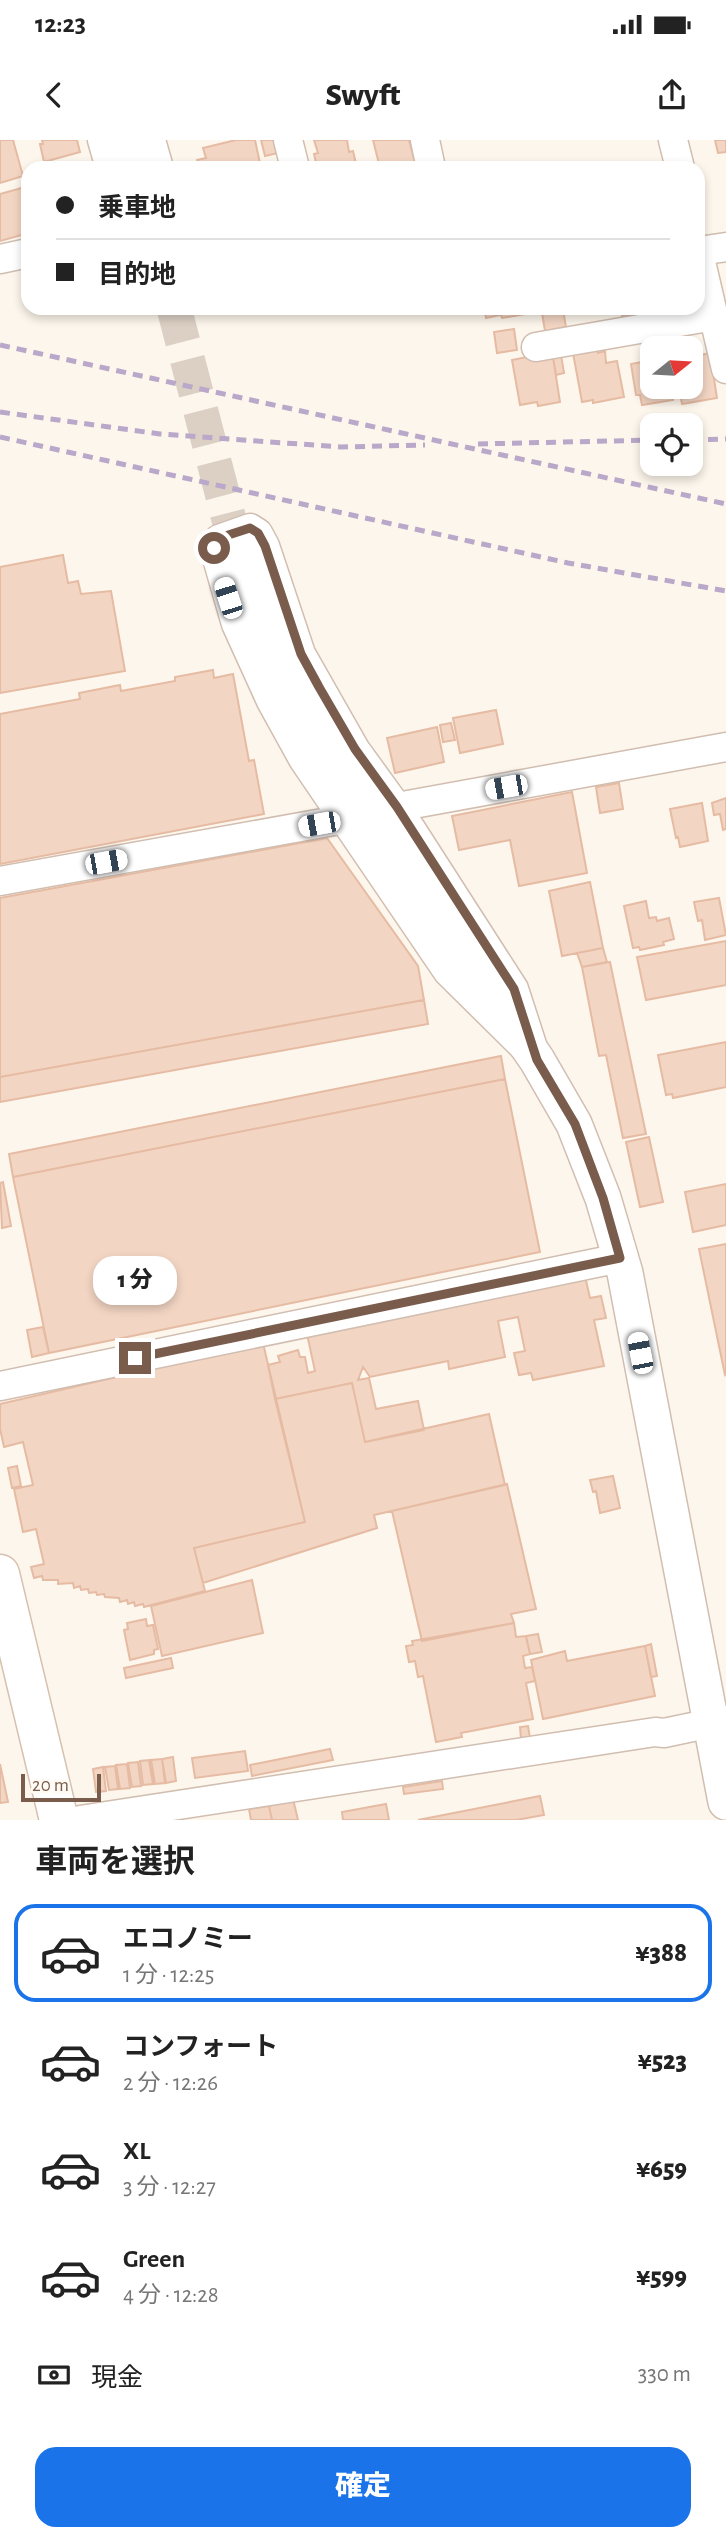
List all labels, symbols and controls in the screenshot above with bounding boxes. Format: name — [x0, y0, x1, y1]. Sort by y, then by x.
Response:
text: 12:23 — [35, 11, 86, 37]
icon: back — [35, 76, 73, 114]
icon: share — [653, 76, 691, 114]
text: Swyft — [326, 79, 400, 111]
text: 乗車地 — [98, 195, 176, 221]
text: 目的地 — [98, 262, 176, 288]
north arrow — [640, 336, 704, 399]
map controls — [640, 336, 703, 476]
button: locate — [640, 413, 703, 476]
route start — [198, 532, 230, 564]
car — [212, 575, 245, 621]
car — [484, 773, 529, 801]
car — [297, 810, 342, 838]
car — [84, 848, 129, 876]
callout: 1 分 — [93, 1256, 177, 1306]
text: 1 分 — [118, 1269, 152, 1292]
car — [626, 1330, 655, 1376]
route end — [119, 1342, 151, 1374]
scale bar — [21, 1771, 102, 1803]
text: 20 m — [32, 1776, 69, 1795]
text: 車両を選択 — [35, 1846, 195, 1878]
icon: car — [39, 1922, 102, 1985]
text: エコノミー — [123, 1926, 253, 1952]
text: ¥388 — [635, 1940, 687, 1966]
text: 1 分 · 12:25 — [123, 1964, 214, 1987]
icon: car — [39, 2030, 102, 2093]
text: コンフォート — [123, 2034, 278, 2060]
text: ¥523 — [637, 2048, 687, 2074]
text: 2 分 · 12:26 — [123, 2072, 218, 2095]
icon: car — [39, 2138, 102, 2201]
text: XL — [123, 2138, 150, 2164]
text: ¥659 — [636, 2156, 687, 2182]
text: 3 分 · 12:27 — [123, 2176, 216, 2199]
icon: car — [39, 2246, 102, 2309]
text: Green — [123, 2246, 185, 2272]
text: ¥599 — [636, 2264, 687, 2290]
text: 4 分 · 12:28 — [123, 2284, 219, 2307]
icon: cash — [35, 2356, 73, 2394]
text: 330 m — [638, 2363, 691, 2386]
text: 現金 — [91, 2365, 143, 2391]
button: 確定 — [35, 2447, 691, 2527]

